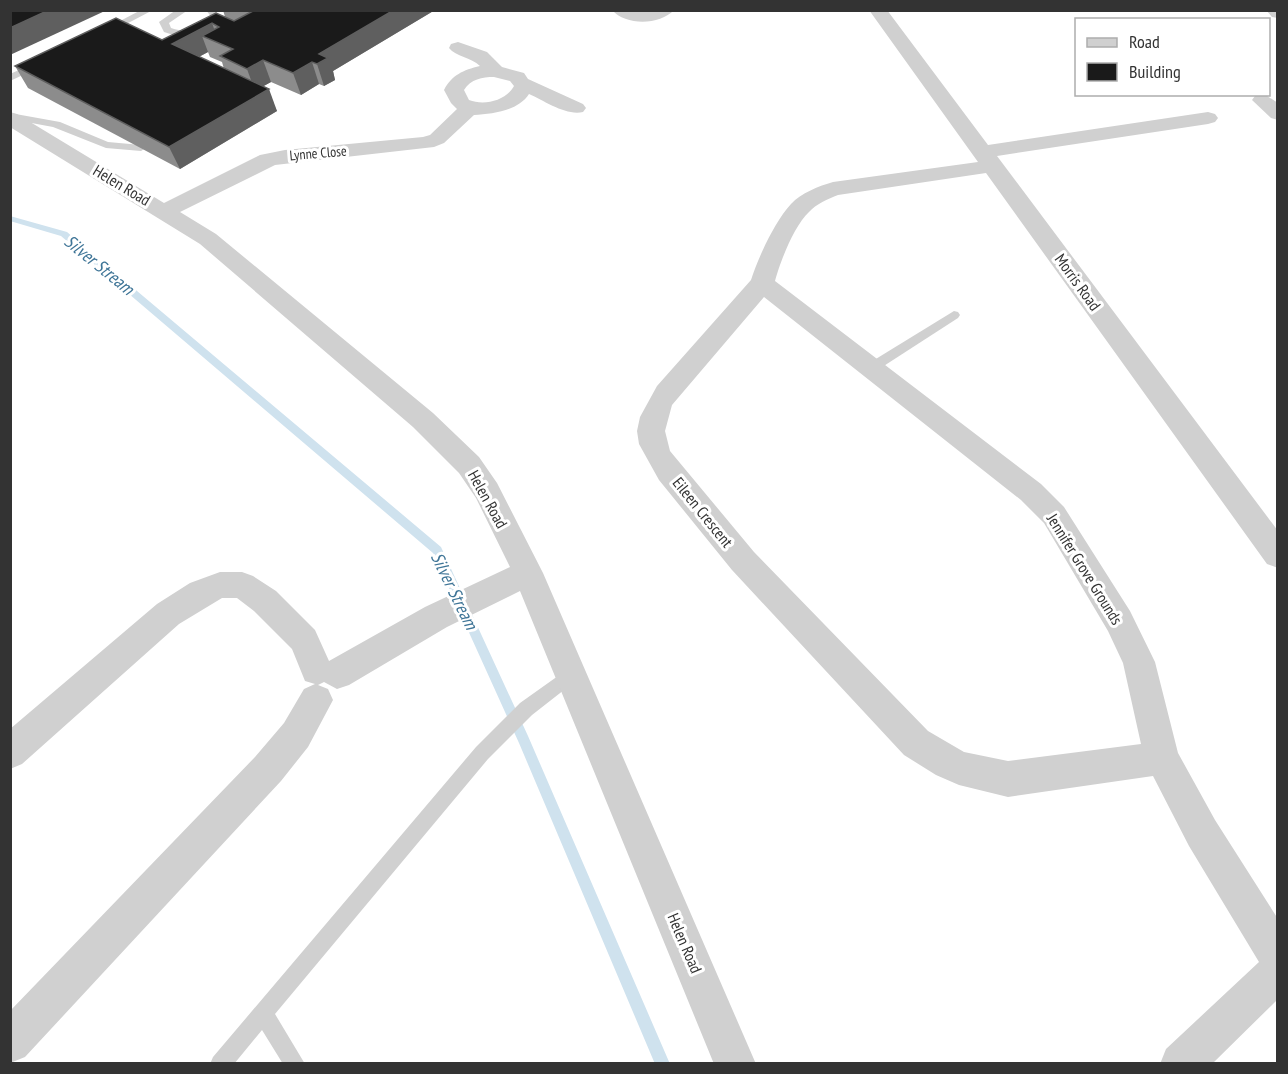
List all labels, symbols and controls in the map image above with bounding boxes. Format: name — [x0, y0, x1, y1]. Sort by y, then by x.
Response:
legend — [1075, 18, 1270, 96]
text: Road — [1129, 30, 1160, 53]
text: Building — [1129, 60, 1181, 83]
street label: Lynne Close — [289, 142, 348, 164]
street label: Helen Road — [90, 160, 154, 210]
water label: Silver Stream — [60, 230, 140, 300]
street label: Morris Road — [1051, 250, 1105, 314]
street label: Helen Road — [464, 466, 512, 532]
street label: Eileen Crescent — [669, 473, 738, 552]
street label: Jennifer Grove Grounds — [1042, 509, 1127, 628]
water label: Silver Stream — [426, 548, 484, 634]
street label: Helen Road — [663, 910, 707, 976]

